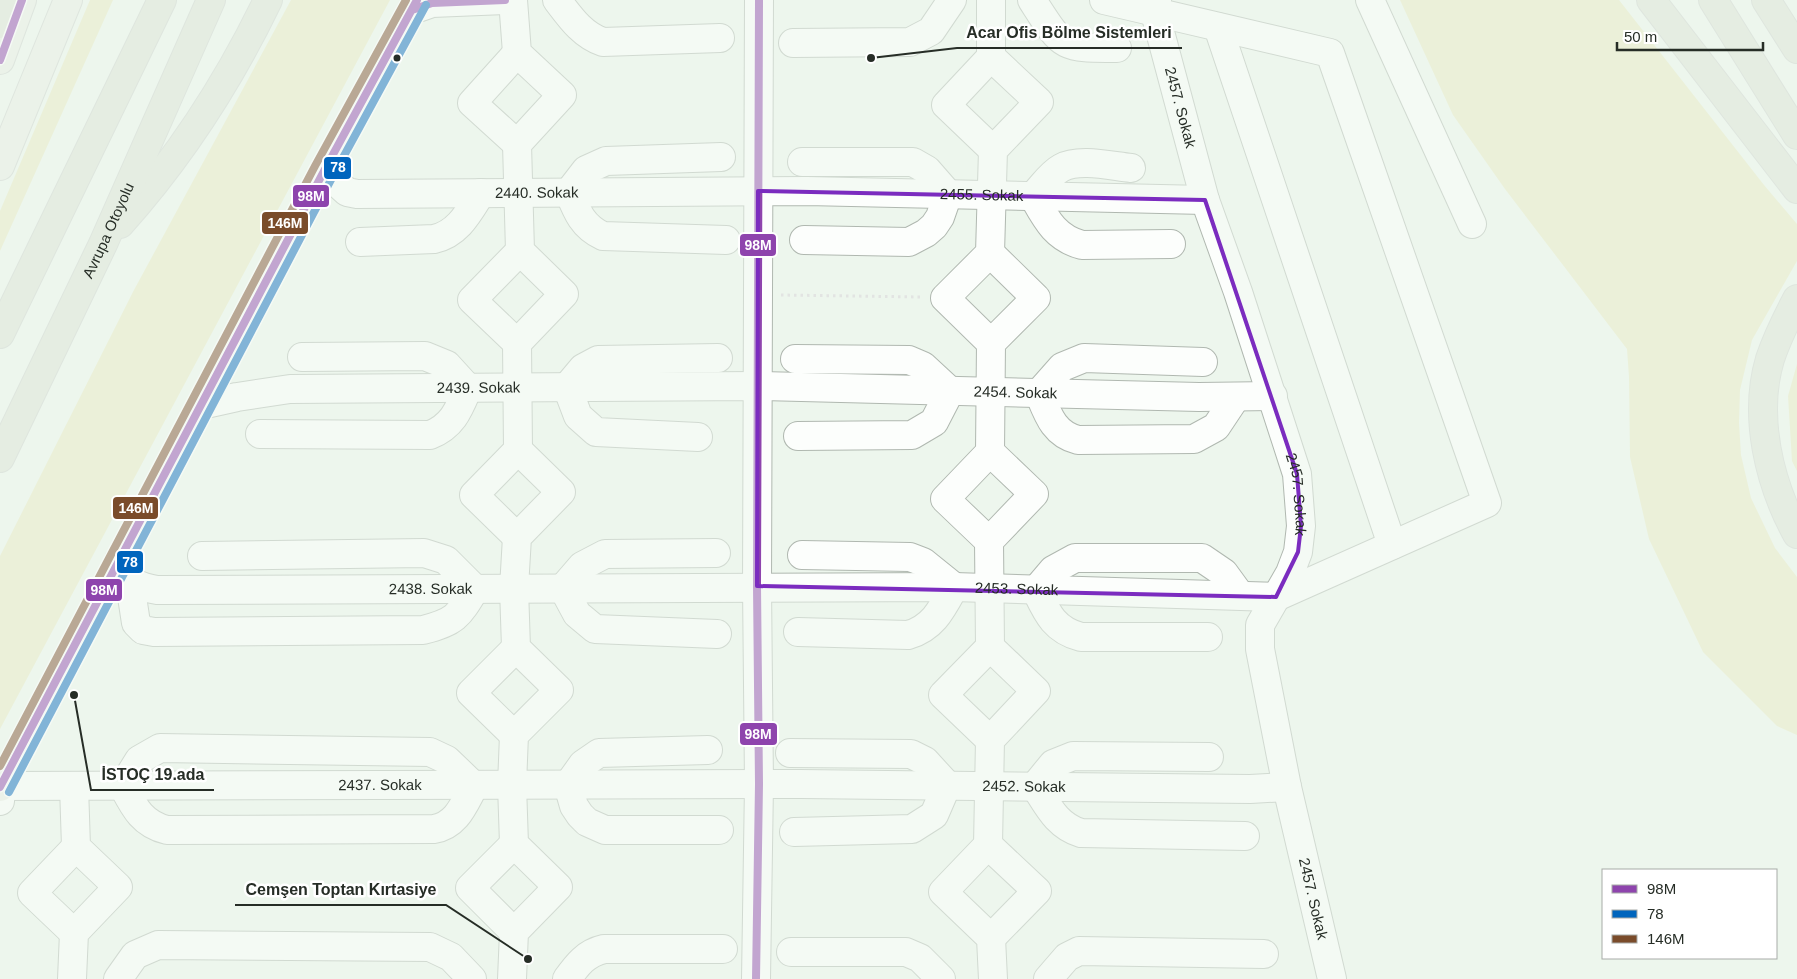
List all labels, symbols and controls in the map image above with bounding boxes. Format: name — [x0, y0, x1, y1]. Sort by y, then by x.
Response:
callout: Acar Ofis Bölme Sistemleri — [957, 17, 1182, 48]
scale bar — [1617, 20, 1763, 52]
text: Acar Ofis Bölme Sistemleri — [966, 24, 1172, 41]
text: 50 m — [1624, 28, 1657, 45]
unlabelled marker — [392, 53, 402, 63]
street label: 2457. Sokak — [1162, 65, 1200, 150]
line badge: 78 — [323, 156, 352, 180]
text: 78 — [330, 159, 346, 175]
street label: Avrupa Otoyolu — [79, 180, 137, 281]
line badge: 98M — [292, 184, 330, 208]
street label: 2440. Sokak — [495, 184, 579, 201]
street label: 2455. Sokak — [940, 185, 1024, 204]
text: 98M — [297, 188, 325, 204]
line badge: 146M — [261, 211, 309, 235]
text: 146M — [267, 215, 303, 231]
line badge: 98M — [739, 233, 777, 257]
text: 98M — [744, 237, 772, 253]
street label: 2439. Sokak — [437, 379, 521, 396]
street label: 2454. Sokak — [974, 382, 1058, 401]
street label: 2457. Sokak — [1283, 451, 1310, 537]
line badge: 146M — [112, 496, 159, 520]
text: 146M — [118, 500, 154, 516]
line badge: 78 — [116, 550, 144, 574]
text: 78 — [122, 554, 138, 570]
line badge: 98M — [85, 578, 123, 602]
street label: 2453. Sokak — [975, 579, 1059, 598]
street label: 2438. Sokak — [389, 580, 473, 597]
text: 98M — [90, 582, 118, 598]
line badge: 98M — [739, 722, 778, 746]
text: 98M — [744, 726, 772, 742]
callout: İSTOÇ 19.ada — [91, 759, 214, 790]
text: İSTOÇ 19.ada — [102, 766, 205, 783]
street label: 2437. Sokak — [338, 776, 422, 793]
street label: 2452. Sokak — [982, 777, 1066, 795]
street label: 2457. Sokak — [1296, 856, 1332, 942]
legend — [1602, 869, 1777, 959]
callout: Cemşen Toptan Kırtasiye — [235, 874, 446, 905]
text: 98M — [1647, 880, 1676, 897]
text: Cemşen Toptan Kırtasiye — [246, 881, 437, 898]
text: 78 — [1647, 905, 1664, 922]
text: 146M — [1647, 930, 1685, 947]

